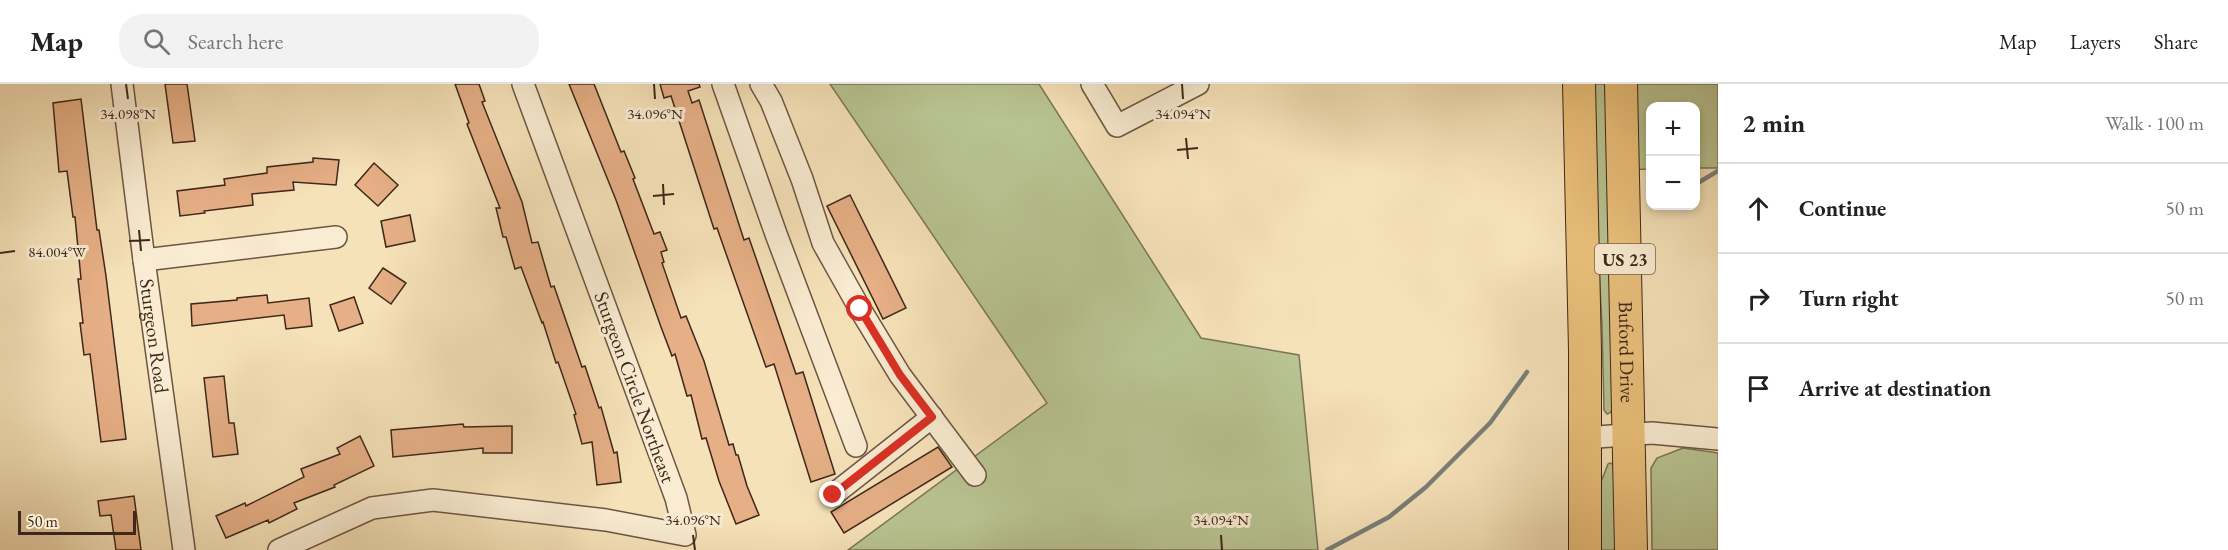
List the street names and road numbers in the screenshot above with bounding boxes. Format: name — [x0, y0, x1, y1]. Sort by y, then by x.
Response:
road number: US 23 — [1595, 244, 1655, 274]
street label: Sturgeon Road — [134, 277, 175, 396]
street label: Sturgeon Circle Northeast — [588, 288, 682, 487]
street label: Buford Drive — [1613, 301, 1641, 403]

